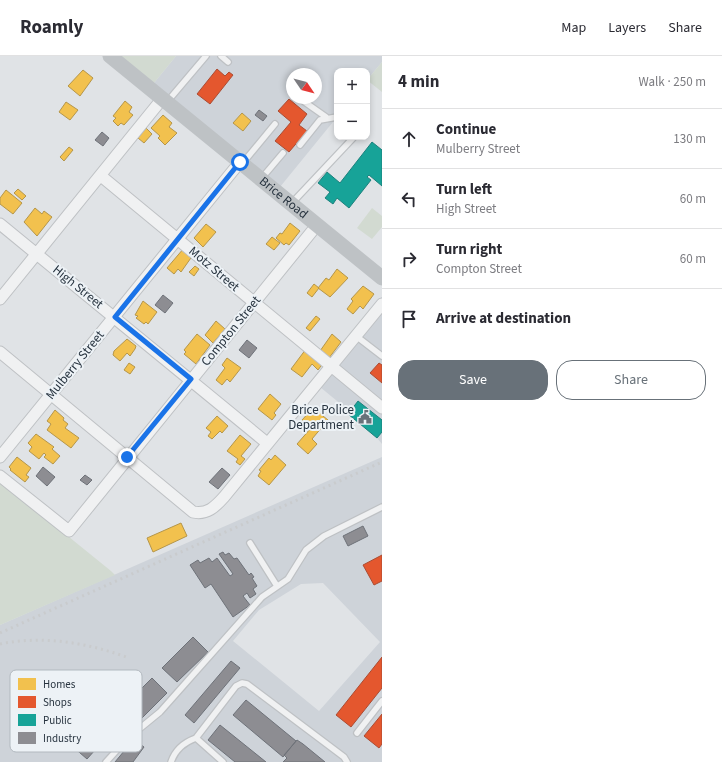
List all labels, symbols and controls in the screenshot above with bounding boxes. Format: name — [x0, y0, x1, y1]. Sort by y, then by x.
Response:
text: Roamly — [20, 14, 83, 41]
text: Map — [561, 18, 586, 38]
text: Layers — [608, 18, 646, 38]
text: Share — [668, 18, 702, 38]
north arrow — [286, 68, 322, 104]
map controls — [334, 68, 370, 140]
button: + — [334, 68, 370, 104]
text: 4 min — [398, 70, 439, 94]
text: Walk · 250 m — [638, 73, 706, 91]
button: − — [334, 104, 370, 140]
text: Continue — [436, 119, 496, 140]
icon: ahead — [398, 128, 420, 150]
text: 130 m — [673, 130, 706, 148]
text: Mulberry Street — [436, 140, 520, 158]
route start — [231, 153, 249, 171]
street label: Brice Road — [255, 172, 312, 223]
text: Turn left — [436, 179, 492, 200]
icon: left — [398, 188, 420, 210]
text: 60 m — [680, 190, 706, 208]
text: High Street — [436, 200, 496, 218]
text: Turn right — [436, 239, 502, 260]
street label: Motz Street — [185, 242, 244, 296]
icon: right — [398, 248, 420, 270]
text: 60 m — [680, 250, 706, 268]
text: Compton Street — [436, 260, 522, 278]
street label: High Street — [49, 261, 108, 313]
street label: Compton Street — [197, 292, 265, 370]
icon: arrive — [398, 308, 420, 330]
text: Arrive at destination — [436, 308, 571, 329]
street label: Mulberry Street — [42, 326, 109, 403]
button: Save — [398, 360, 548, 400]
button: Share — [556, 360, 706, 400]
place label: Brice Police Department — [288, 401, 355, 434]
public building icon: Brice Police Department — [357, 409, 373, 425]
route end — [118, 448, 136, 466]
legend — [10, 670, 142, 752]
text: Homes — [43, 677, 76, 692]
text: Shops — [43, 695, 72, 710]
text: Public — [43, 713, 72, 728]
text: Industry — [43, 731, 81, 746]

